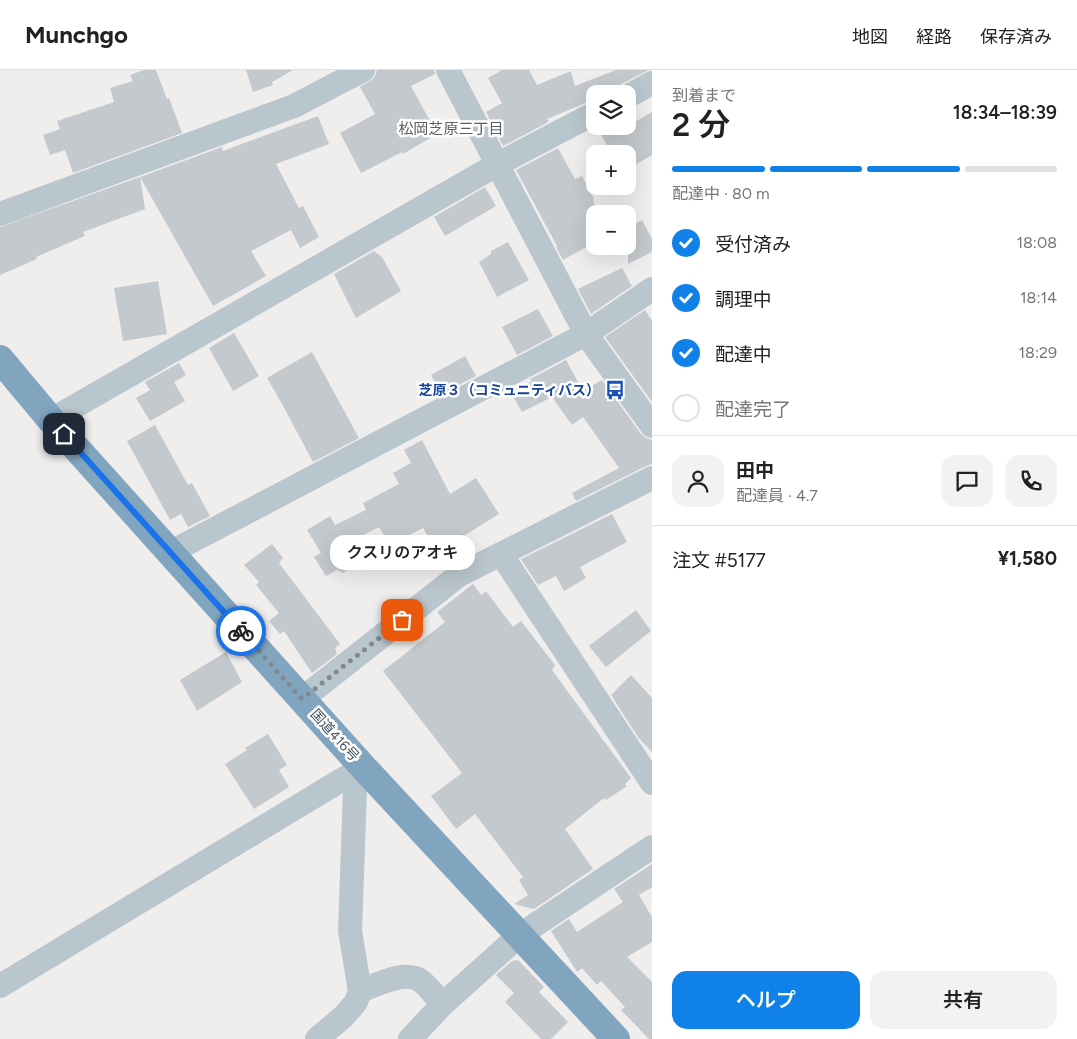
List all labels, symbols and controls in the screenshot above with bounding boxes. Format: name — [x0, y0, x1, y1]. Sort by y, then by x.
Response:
text: Munchgo — [25, 20, 128, 49]
text: 地図 — [852, 26, 888, 48]
text: 経路 — [916, 26, 952, 48]
text: 保存済み — [980, 26, 1052, 48]
map controls — [586, 85, 636, 255]
button: layers — [586, 85, 636, 135]
text: 到着まで — [672, 86, 736, 105]
text: 18:34–18:39 — [953, 101, 1057, 124]
text: 2 分 — [672, 106, 730, 144]
district label: 松岡芝原三丁目 — [398, 120, 504, 138]
button: + — [586, 145, 636, 195]
text: 配達中 · 80 m — [672, 184, 770, 203]
button: − — [586, 205, 636, 255]
icon: check — [672, 229, 700, 257]
text: 受付済み — [715, 233, 791, 256]
text: 18:08 — [1016, 233, 1057, 252]
icon: check — [672, 284, 700, 312]
text: 調理中 — [715, 288, 772, 311]
text: 18:14 — [1020, 288, 1057, 307]
icon: check — [672, 339, 700, 367]
text: 配達中 — [715, 343, 772, 366]
text: 18:29 — [1019, 343, 1057, 362]
bus stop icon: 芝原３（コミュニティバス） — [604, 379, 626, 401]
place label: 芝原３（コミュニティバス） — [419, 382, 600, 399]
text: 配達完了 — [715, 398, 791, 421]
pin — [43, 413, 85, 455]
icon: home — [50, 420, 78, 448]
button: person — [672, 455, 724, 507]
button: chat — [941, 455, 993, 507]
button: phone — [1005, 455, 1057, 507]
text: 田中 — [736, 459, 774, 482]
text: 配達員 · 4.7 — [736, 486, 818, 505]
callout: クスリのアオキ — [330, 535, 474, 570]
text: クスリのアオキ — [347, 543, 458, 562]
text: ¥1,580 — [998, 547, 1057, 570]
text: 注文 #5177 — [672, 549, 766, 572]
pin — [381, 599, 423, 641]
courier — [216, 606, 266, 656]
icon: bag — [388, 606, 416, 634]
icon: bike — [227, 617, 255, 645]
street label: 国道416号 — [307, 706, 362, 765]
button: ヘルプ — [672, 971, 860, 1029]
button: 共有 — [870, 971, 1057, 1029]

